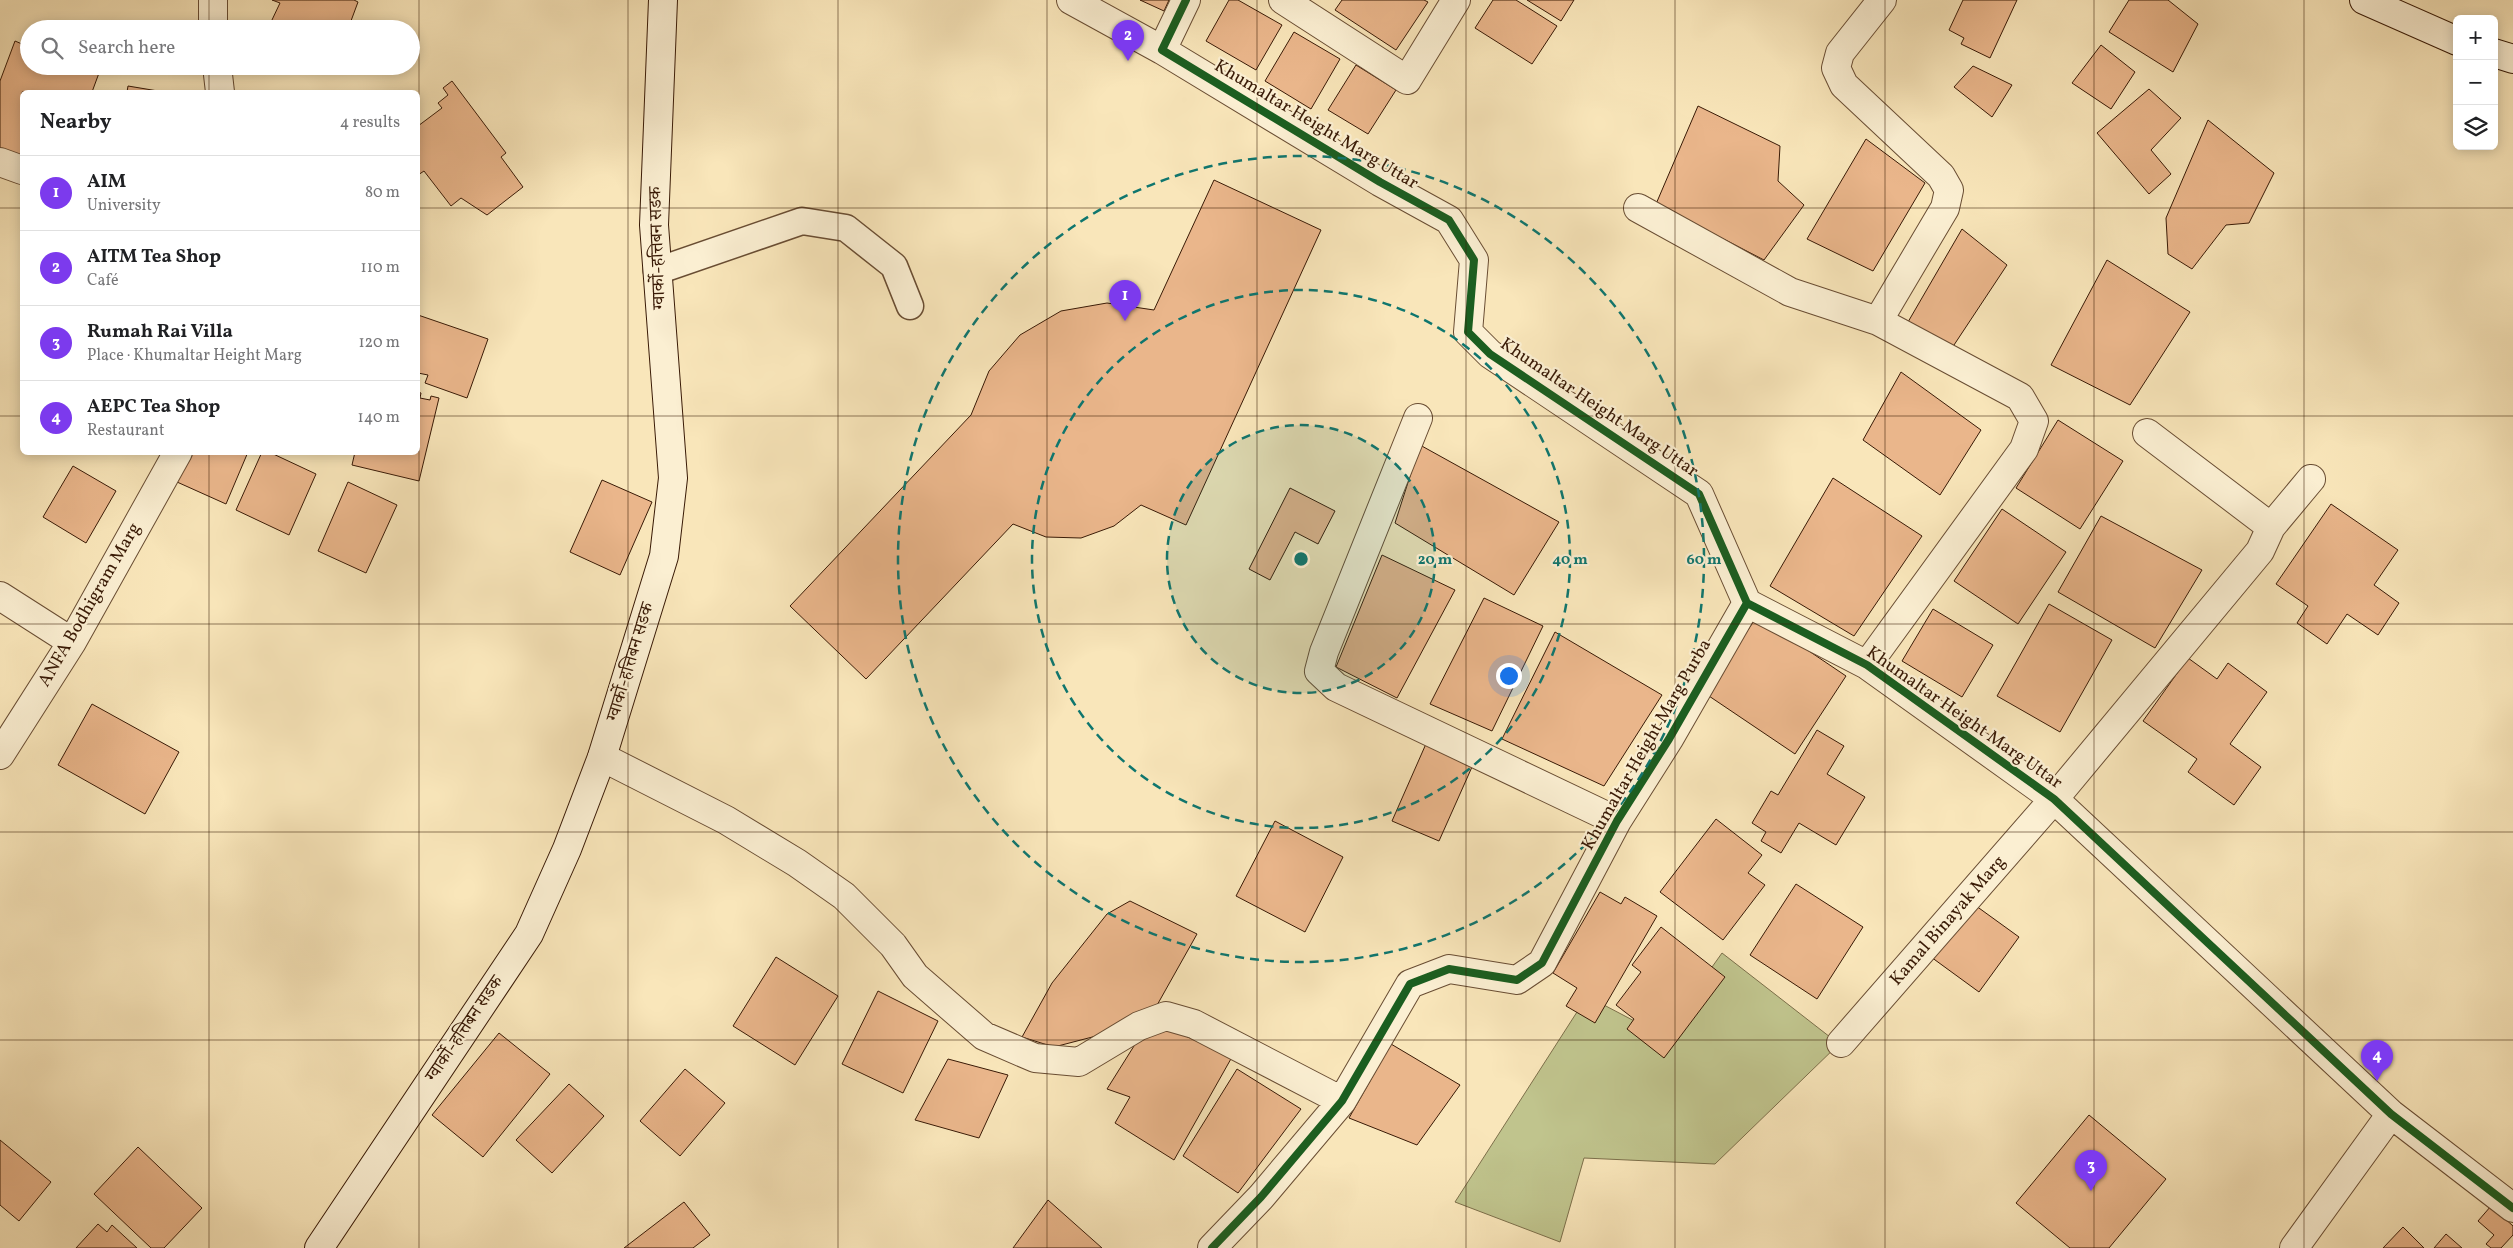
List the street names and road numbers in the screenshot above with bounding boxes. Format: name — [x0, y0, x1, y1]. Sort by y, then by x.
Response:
street label: Khumaltar Height Marg Uttar — [1209, 54, 1423, 196]
street label: ग्वार्को-हत्तिबन सडक — [643, 185, 673, 311]
street label: Khumaltar Height Marg Uttar — [1495, 332, 1703, 484]
street label: ANFA Bodhigram Marg — [33, 518, 147, 692]
street label: ग्वार्को-हत्तिबन सडक — [601, 598, 661, 725]
street label: Khumaltar Height Marg Purba — [1576, 635, 1718, 855]
street label: Khumaltar Height Marg Uttar — [1861, 641, 2068, 796]
street label: Kamal Binayak Marg — [1884, 850, 2012, 992]
street label: ग्वार्को-हत्तिबन सडक — [420, 970, 510, 1088]

